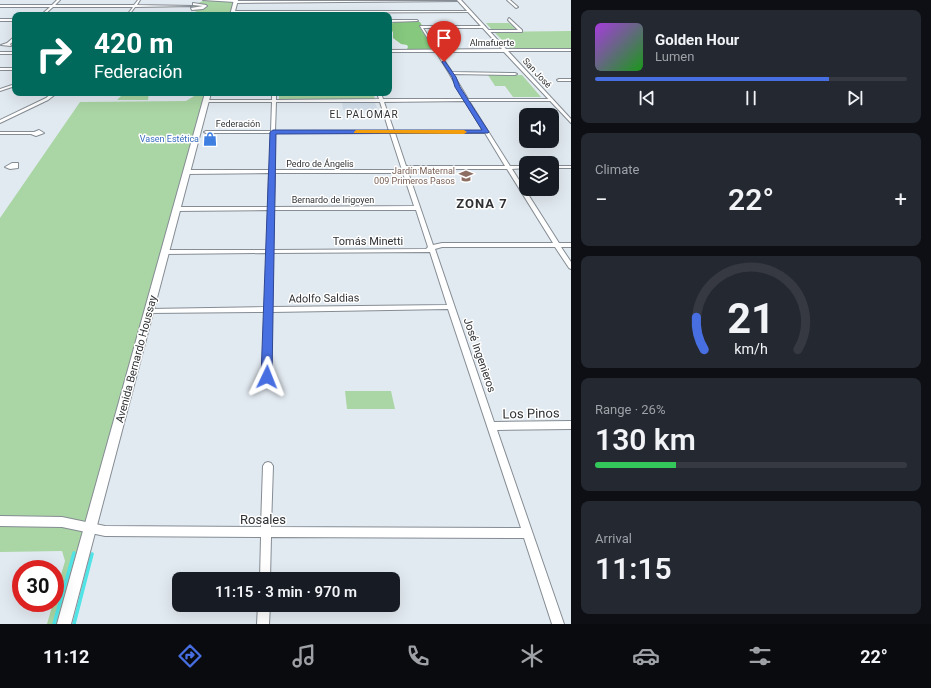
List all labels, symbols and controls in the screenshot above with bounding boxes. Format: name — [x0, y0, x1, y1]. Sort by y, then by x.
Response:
pin — [427, 21, 461, 62]
text: 420 m — [94, 27, 173, 60]
icon: arrive — [433, 27, 455, 49]
icon: right — [28, 28, 80, 80]
text: Golden Hour — [655, 31, 739, 49]
street label: Almafuerte — [470, 38, 515, 48]
text: Lumen — [655, 49, 694, 64]
street label: San José — [521, 56, 553, 90]
text: Federación — [94, 61, 183, 82]
icon: previous — [636, 87, 658, 109]
icon: pause — [740, 87, 762, 109]
icon: next — [844, 87, 866, 109]
map controls — [519, 108, 559, 196]
button: sound — [519, 108, 559, 148]
district label: EL PALOMAR — [329, 109, 399, 120]
street label: Federación — [216, 119, 260, 129]
shop icon: Vasen Estética — [202, 131, 218, 147]
place label: Vasen Estética — [140, 134, 199, 144]
button: layers — [519, 156, 559, 196]
street label: Pedro de Ángelis — [286, 158, 354, 169]
text: Climate — [595, 162, 639, 177]
place label: Jardín Maternal 009 Primeros Pasos — [374, 166, 455, 186]
school or university icon: Jardín Maternal 009 Primeros Pasos — [458, 168, 474, 184]
text: 22° — [728, 182, 774, 217]
text: − — [595, 187, 608, 212]
text: + — [895, 187, 907, 212]
street label: Bernardo de Irigoyen — [292, 195, 374, 205]
district label: ZONA 7 — [456, 196, 508, 211]
street label: Tomás Minetti — [333, 235, 403, 248]
street label: Adolfo Saldias — [288, 291, 360, 306]
street label: Avenida Bernardo Houssay — [113, 293, 160, 424]
text: 21 — [727, 294, 775, 343]
street label: José Ingenieros — [461, 316, 498, 394]
text: km/h — [734, 341, 768, 357]
position arrow — [246, 356, 288, 398]
text: Range · 26% — [595, 402, 665, 417]
street label: Los Pinos — [502, 405, 560, 421]
text: 130 km — [595, 422, 696, 457]
street label: Rosales — [240, 512, 286, 527]
text: Arrival — [595, 531, 632, 546]
text: 11:15 — [595, 551, 672, 586]
speed limit sign: 30 — [12, 560, 64, 612]
text: 11:15 · 3 min · 970 m — [215, 583, 357, 601]
icon: directions — [176, 642, 204, 670]
icon: music — [290, 642, 318, 670]
icon: phone — [404, 642, 432, 670]
icon: climate — [518, 642, 546, 670]
icon: car — [632, 642, 660, 670]
icon: filters — [746, 642, 774, 670]
text: 11:12 — [43, 646, 89, 667]
text: 22° — [860, 646, 888, 667]

